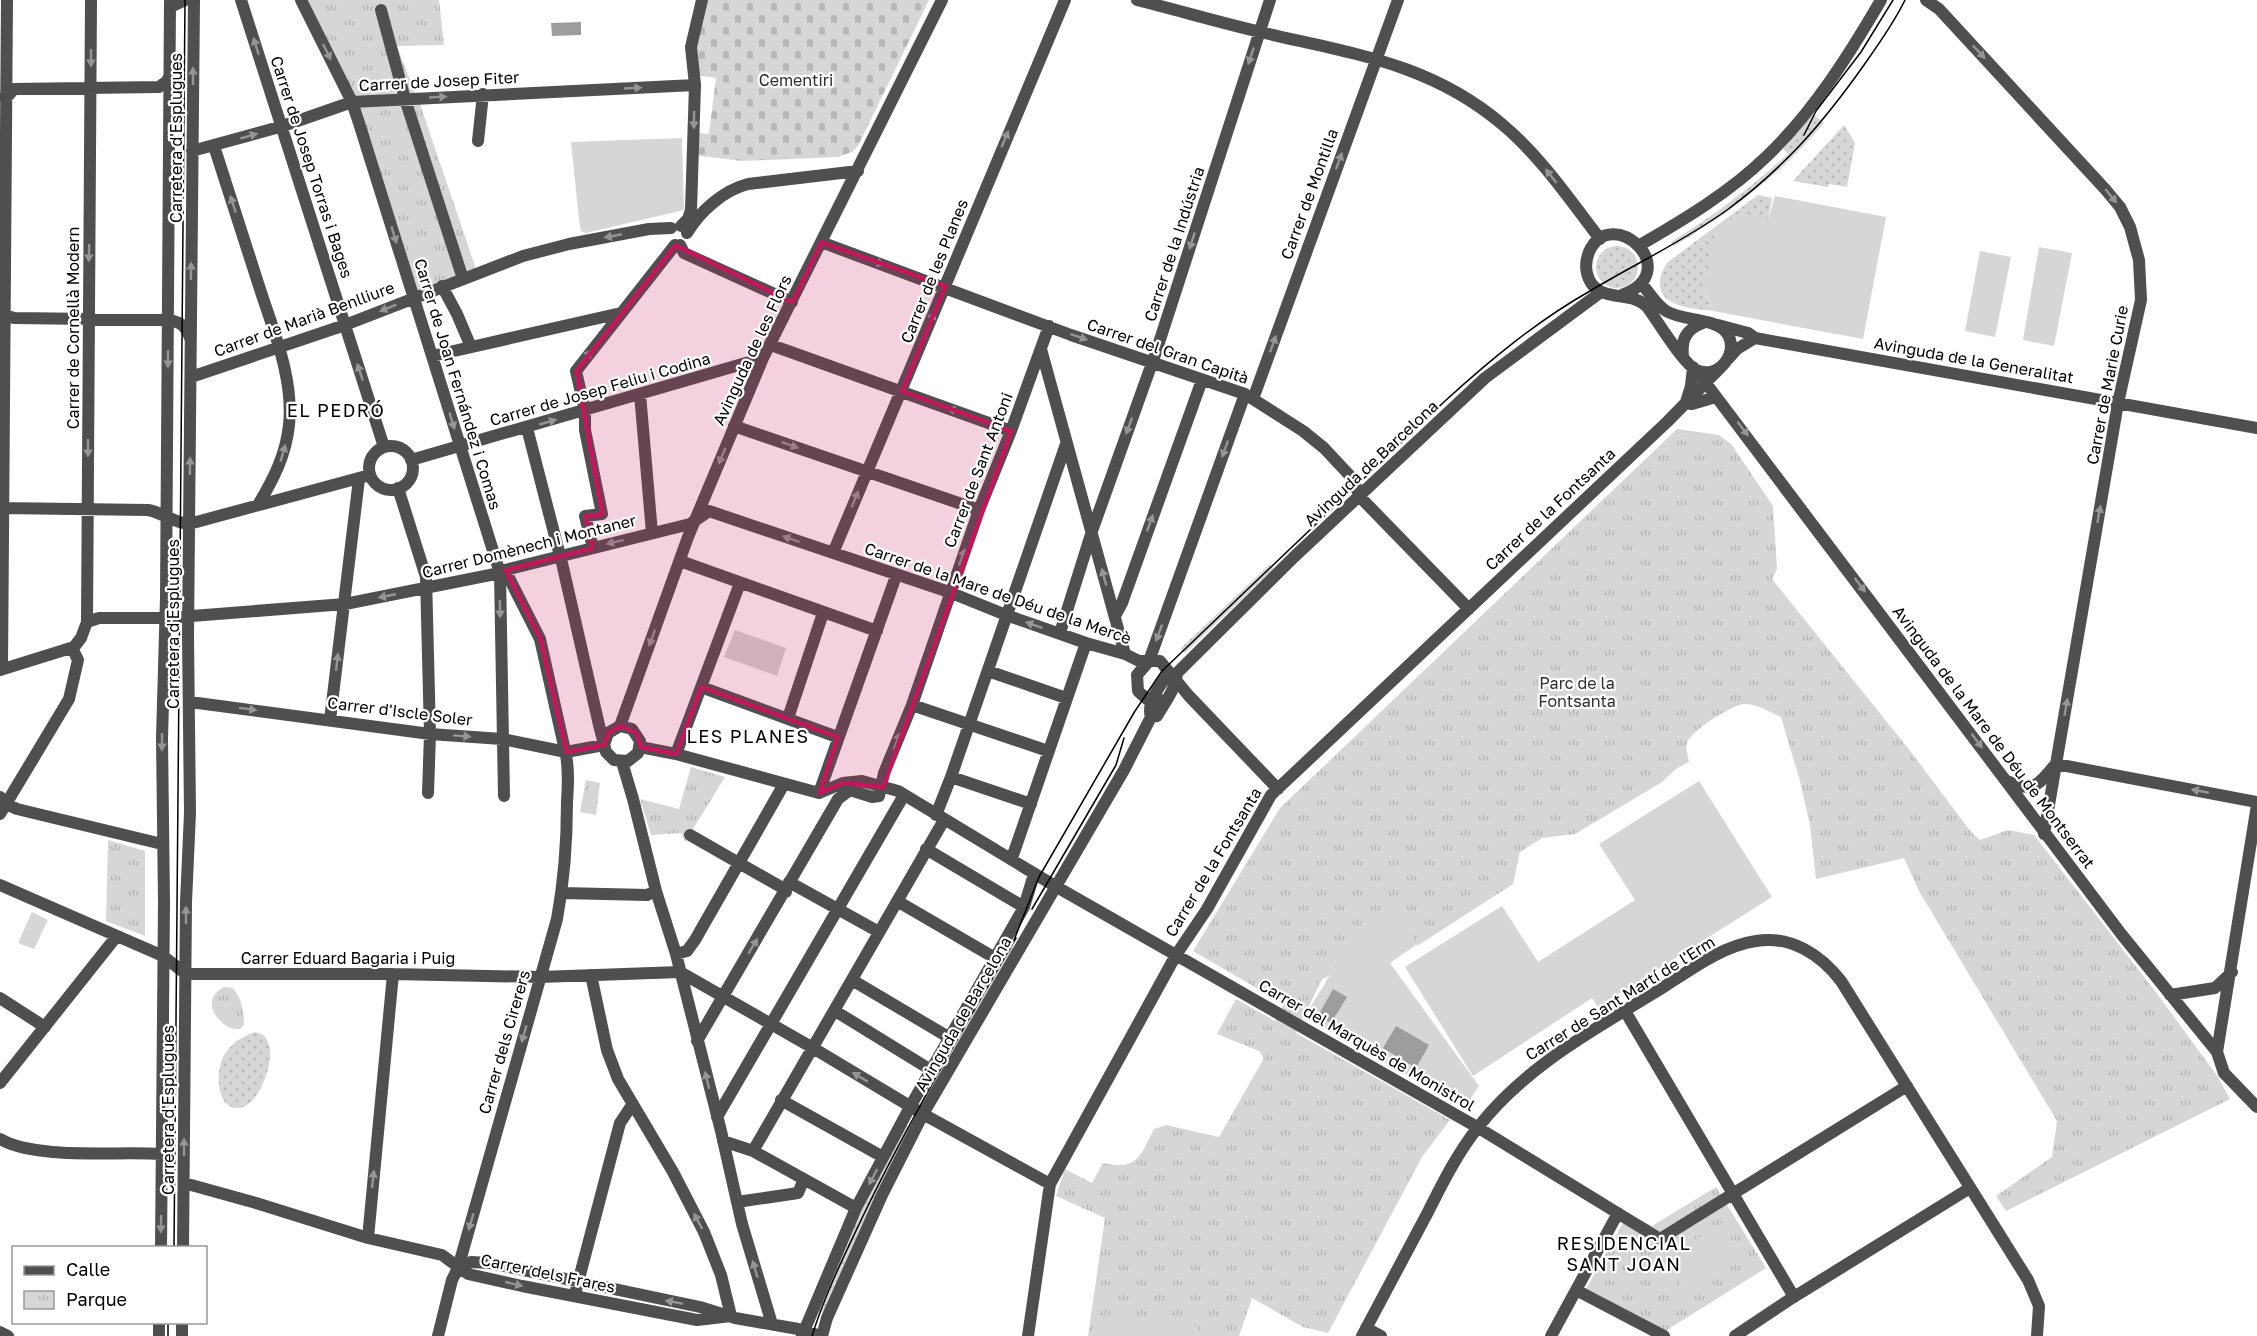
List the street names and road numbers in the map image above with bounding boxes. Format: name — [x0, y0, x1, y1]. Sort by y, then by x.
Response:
street label: Carretera d'Esplugues — [166, 53, 186, 223]
street label: Carrer de Josep Torras i Bages — [267, 53, 357, 281]
street label: Carrer de Josep Fiter — [358, 67, 520, 95]
street label: Carrer de Montilla — [1276, 126, 1342, 262]
street label: Carrer de la Indústria — [1139, 164, 1209, 324]
street label: Carrer de les Planes — [896, 196, 972, 346]
street label: Carrer de Cornellà Modern — [63, 227, 83, 429]
street label: Carrer de Joan Fernández i Comas — [410, 256, 506, 512]
street label: Avinguda de les Flors — [708, 272, 796, 428]
street label: Carrer de Marià Benlliure — [211, 277, 397, 361]
street label: Carrer de Marie Curie — [2082, 304, 2132, 466]
street label: Carrer del Gran Capità — [1085, 314, 1251, 388]
street label: Avinguda de la Generalitat — [1873, 333, 2075, 387]
street label: Carrer de Josep Feliu i Codina — [487, 348, 713, 430]
street label: Carrer de Sant Antoni — [939, 389, 1017, 551]
street label: Avinguda de Barcelona — [1300, 396, 1442, 530]
street label: Carrer de la Fontsanta — [1481, 443, 1619, 575]
street label: Carrer Domènech i Montaner — [420, 510, 638, 582]
street label: Carrer de la Mare de Déu de la Mercè — [862, 538, 1134, 648]
street label: Carretera d'Esplugues — [163, 539, 183, 709]
street label: Avinguda de la Mare de Déu de Montserrat — [1889, 602, 2099, 872]
street label: Carrer d'Iscle Soler — [326, 692, 474, 730]
street label: Carrer de la Fontsanta — [1160, 784, 1266, 940]
street label: Carrer de Sant Martí de l'Erm — [1522, 931, 1718, 1065]
street label: Avinguda de Barcelona — [910, 933, 1016, 1095]
street label: Carrer Eduard Bagaria i Puig — [241, 948, 455, 968]
street label: Carrer dels Cirerers — [474, 968, 534, 1116]
street label: Carrer del Marquès de Monistrol — [1255, 975, 1479, 1115]
street label: Carretera d'Esplugues — [158, 1025, 178, 1195]
street label: Carrer dels Frares — [479, 1249, 617, 1297]

